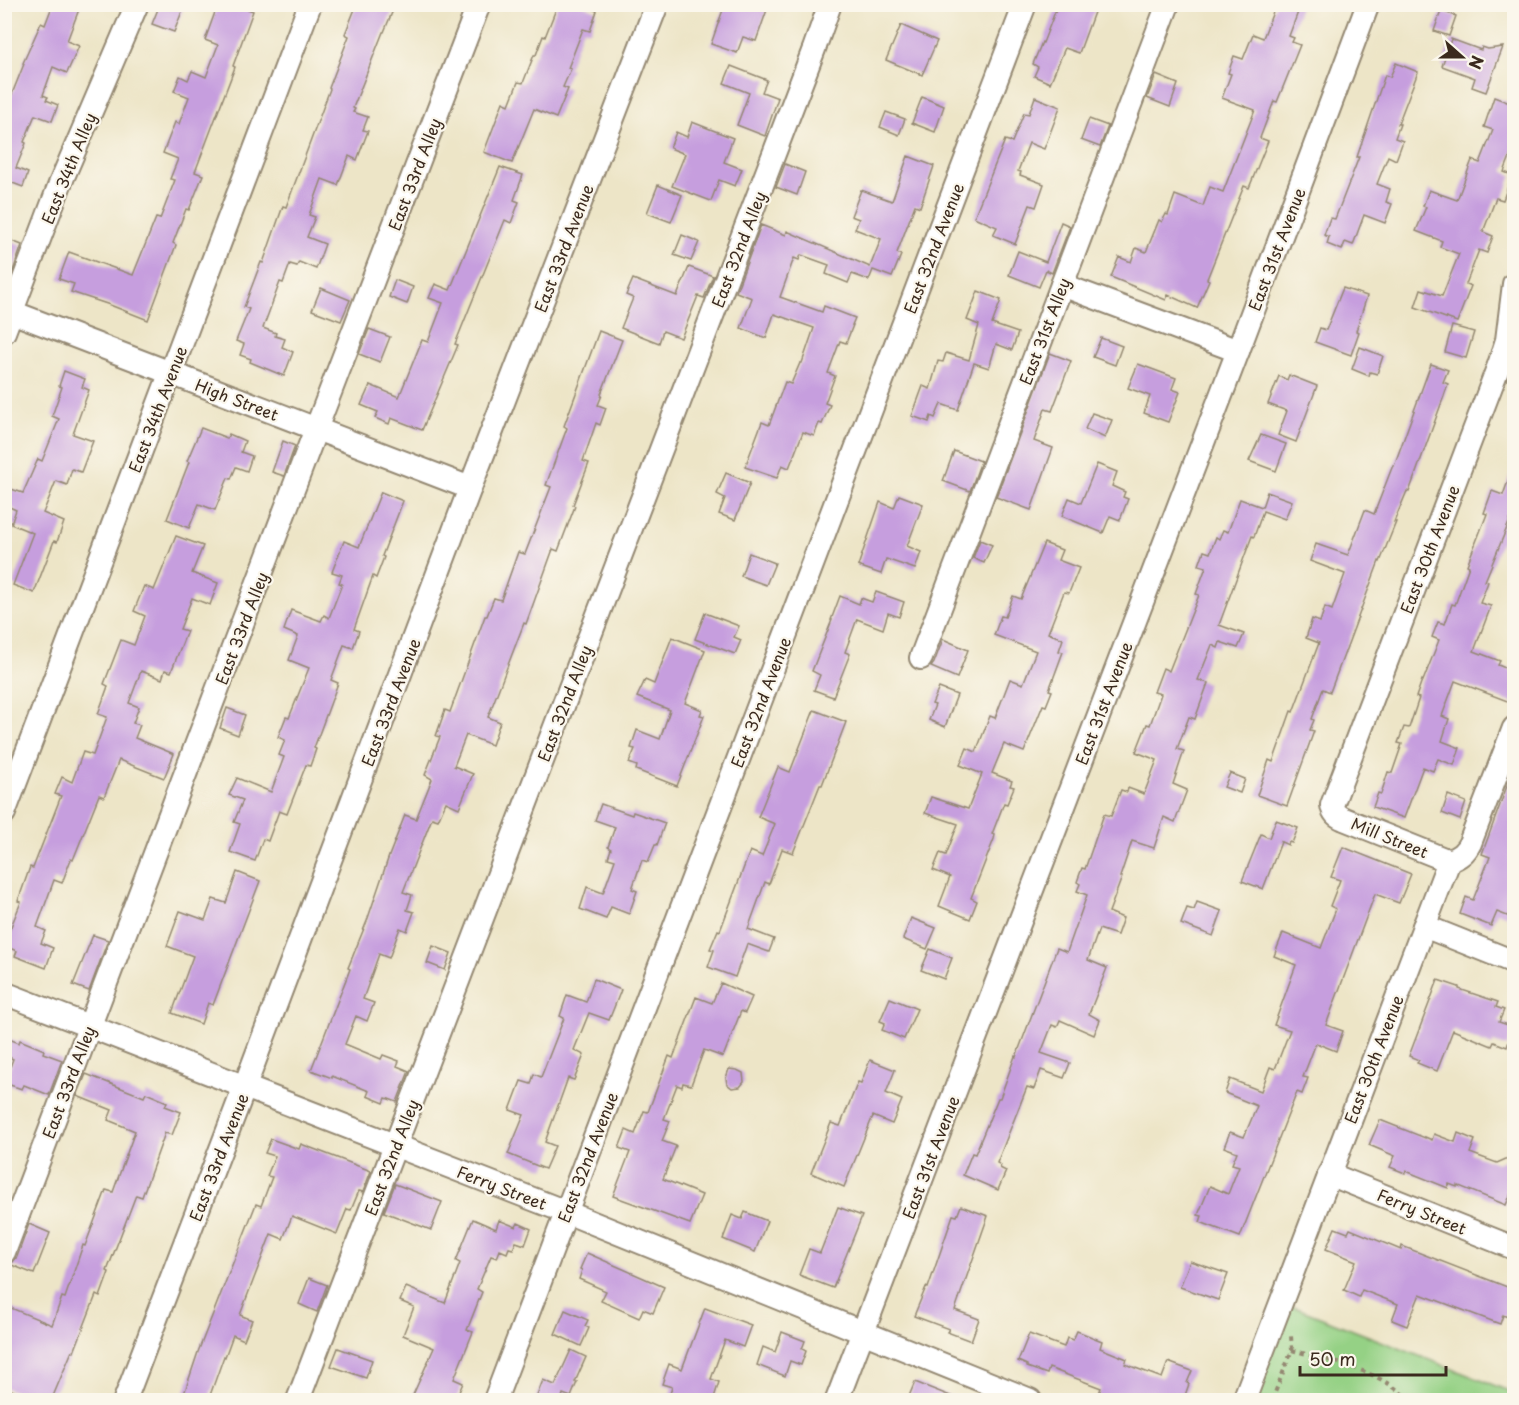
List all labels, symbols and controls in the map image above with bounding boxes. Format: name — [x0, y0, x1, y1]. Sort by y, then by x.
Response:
north arrow — [1432, 27, 1492, 87]
text: N — [1463, 53, 1490, 73]
street label: East 34th Alley — [35, 109, 101, 227]
street label: East 33rd Alley — [381, 114, 447, 234]
street label: East 32nd Avenue — [897, 179, 969, 317]
street label: East 33rd Avenue — [528, 180, 599, 315]
street label: East 31st Avenue — [1241, 184, 1311, 314]
street label: East 32nd Alley — [705, 187, 771, 311]
street label: East 31st Alley — [1013, 274, 1075, 388]
street label: East 34th Avenue — [122, 342, 192, 476]
street label: High Street — [192, 372, 283, 426]
street label: East 30th Avenue — [1393, 481, 1465, 617]
street label: East 33rd Alley — [208, 568, 274, 688]
street label: East 32nd Avenue — [724, 633, 796, 771]
street label: East 33rd Avenue — [355, 634, 426, 769]
street label: East 31st Avenue — [1068, 638, 1138, 768]
street label: East 32nd Alley — [531, 641, 597, 765]
street label: Mill Street — [1348, 811, 1432, 863]
street label: East 30th Avenue — [1337, 991, 1409, 1127]
street label: East 33rd Alley — [35, 1022, 101, 1142]
street label: East 32nd Avenue — [551, 1088, 623, 1226]
street label: East 33rd Avenue — [183, 1089, 254, 1224]
street label: East 31st Avenue — [895, 1092, 965, 1222]
street label: East 32nd Alley — [358, 1095, 424, 1219]
street label: Ferry Street — [454, 1159, 551, 1215]
street label: Ferry Street — [1374, 1182, 1471, 1240]
scale bar — [1300, 1339, 1446, 1377]
text: 50 m — [1309, 1345, 1356, 1372]

